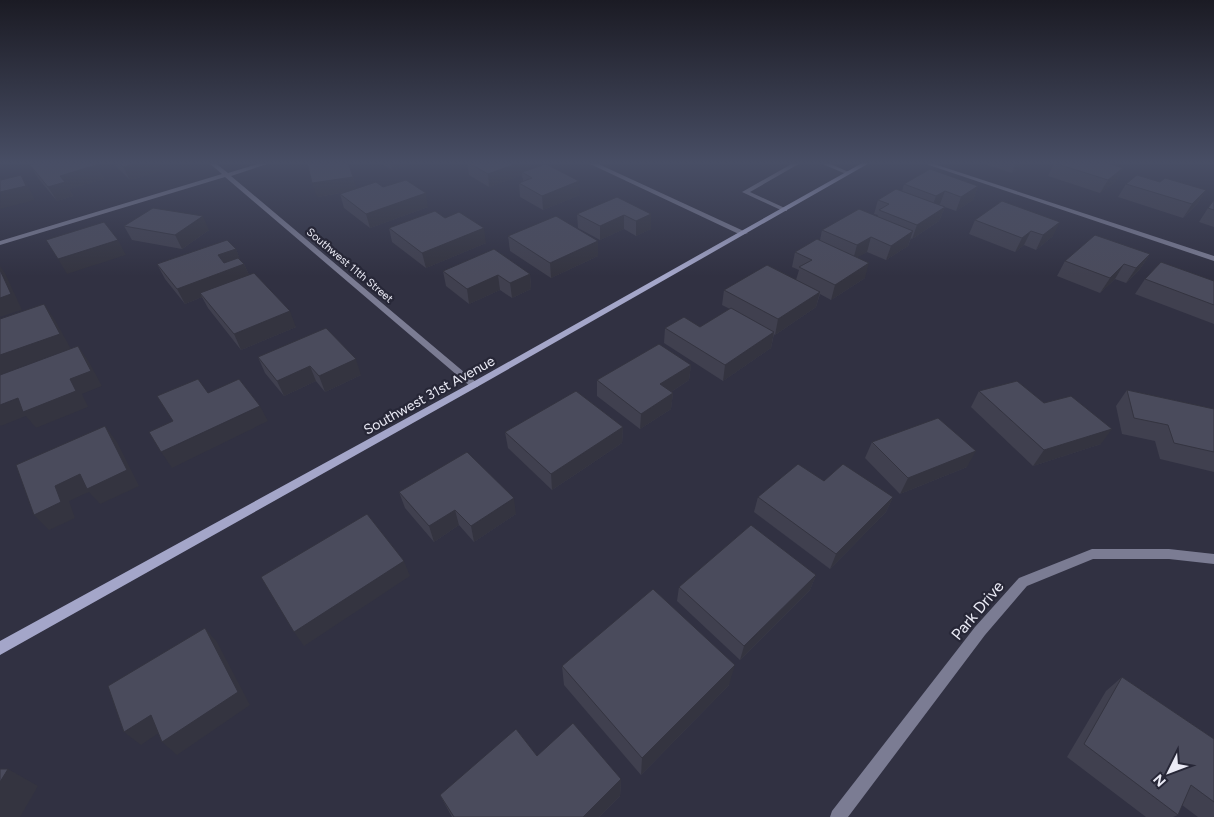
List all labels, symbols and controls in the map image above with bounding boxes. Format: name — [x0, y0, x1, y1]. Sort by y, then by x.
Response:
street label: Southwest 11th Street — [304, 225, 396, 305]
street label: Southwest 31st Avenue — [361, 352, 498, 439]
street label: Park Drive — [947, 577, 1008, 644]
north arrow — [1144, 747, 1194, 797]
text: N — [1150, 771, 1170, 790]

